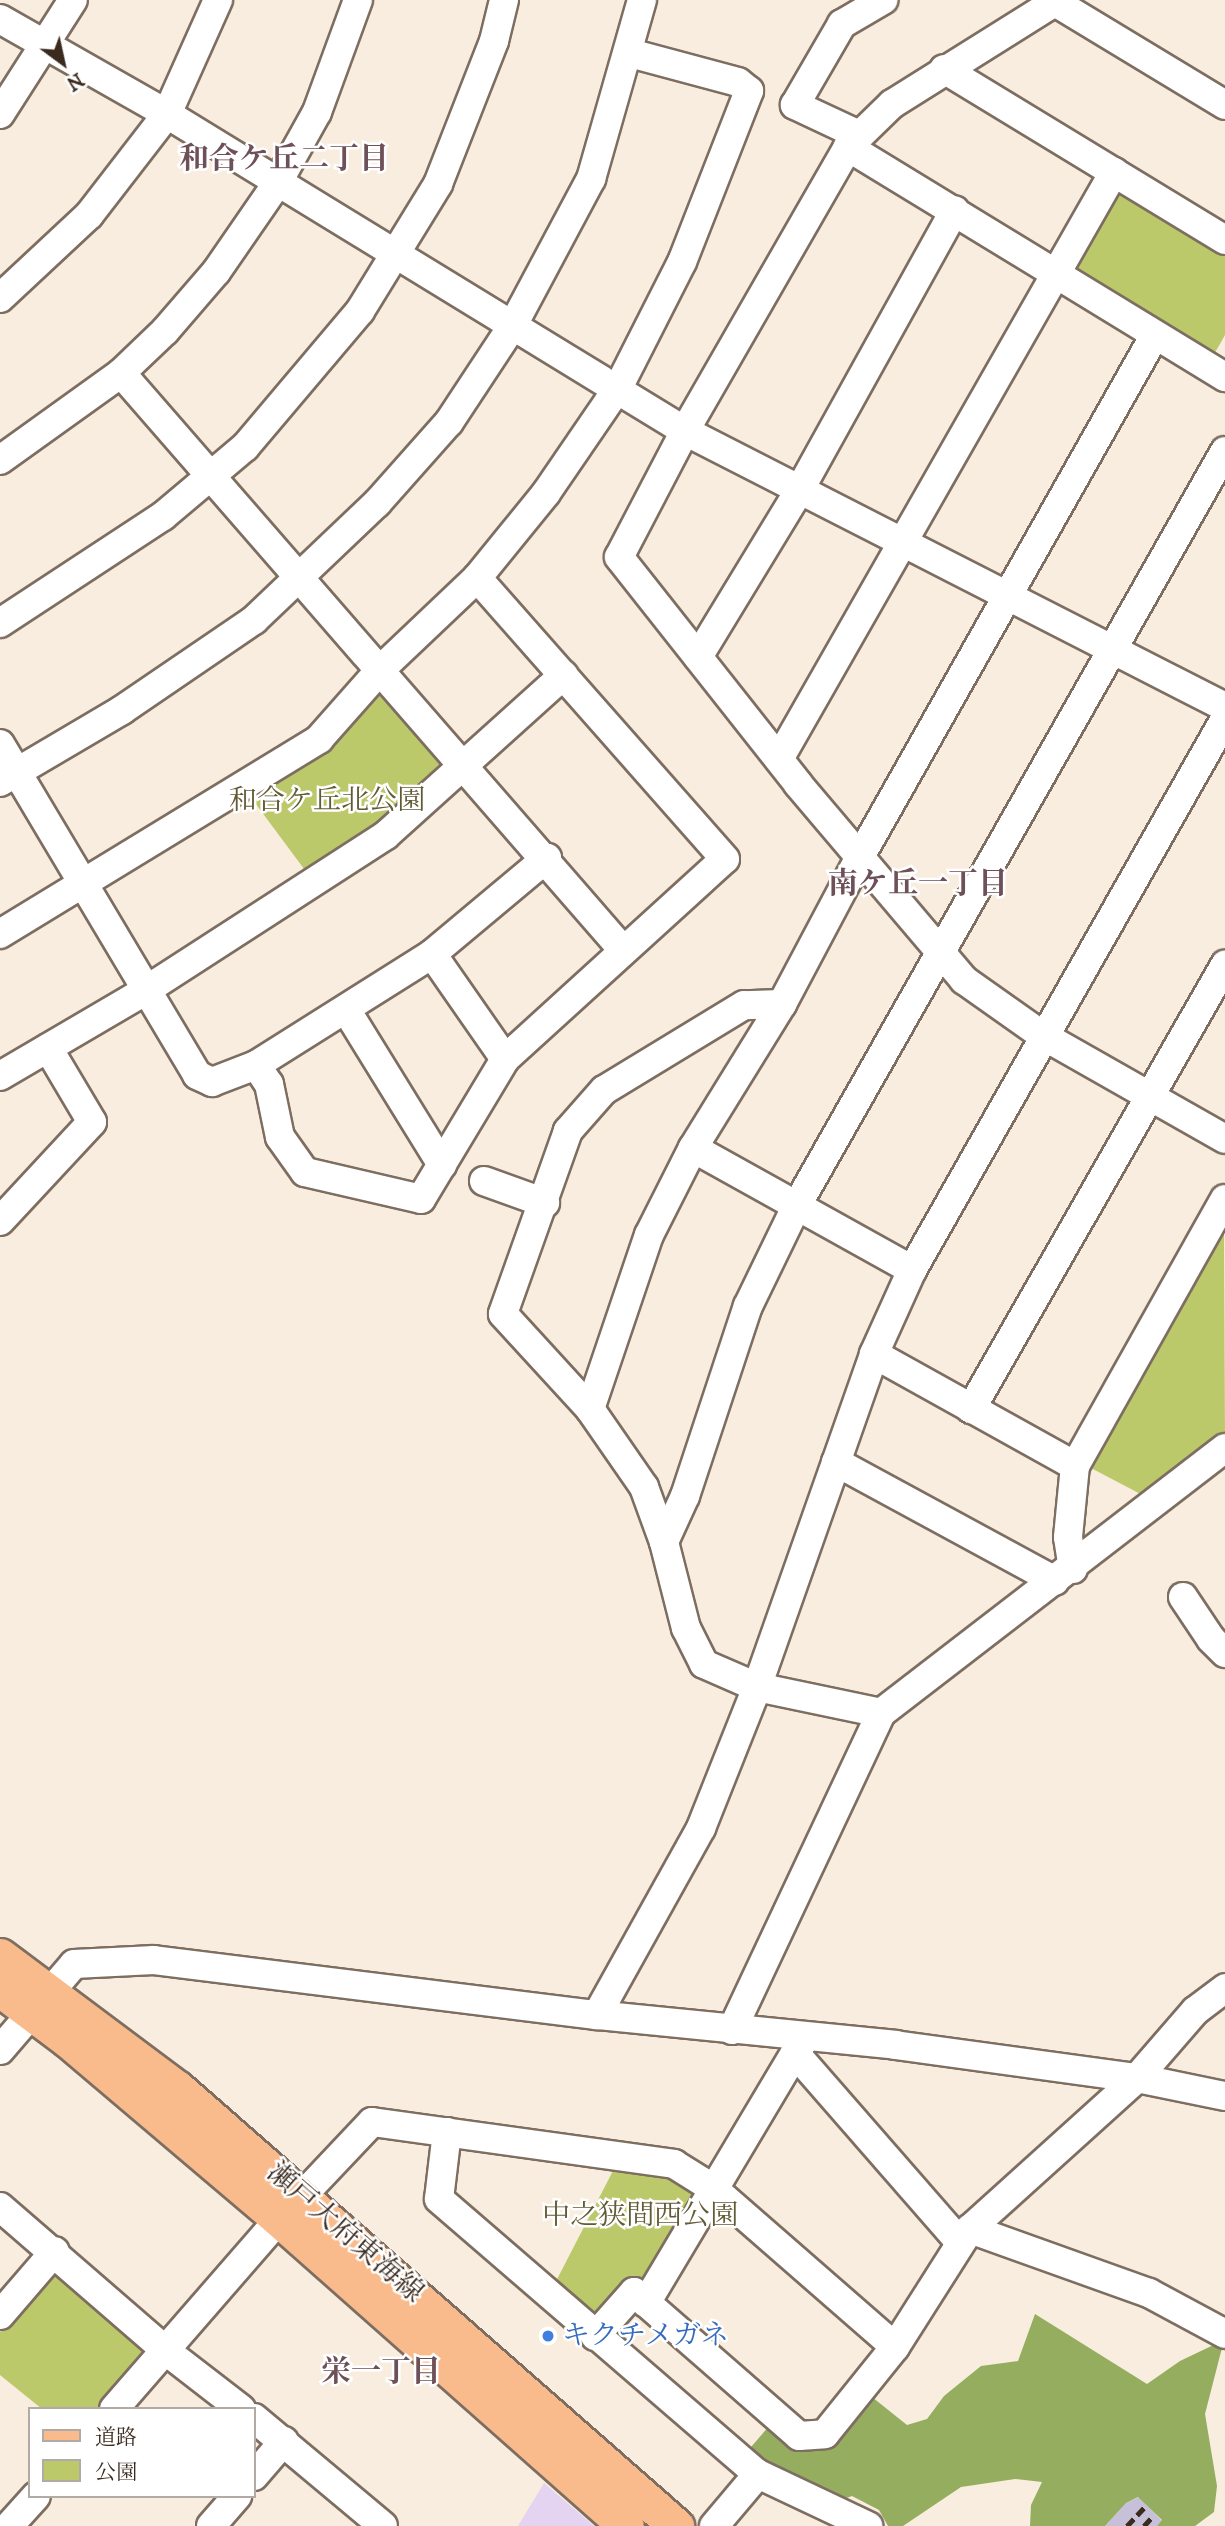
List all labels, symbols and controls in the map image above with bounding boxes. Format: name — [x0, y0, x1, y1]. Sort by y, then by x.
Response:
north arrow — [28, 28, 98, 98]
text: N — [62, 67, 88, 95]
district label: 和合ケ丘二丁目 — [179, 142, 389, 178]
park label: 和合ケ丘北公園 — [229, 784, 425, 818]
district label: 南ケ丘一丁目 — [828, 867, 1008, 903]
street label: 瀬戸大府東海線 — [260, 2156, 430, 2310]
park label: 中之狭間西公園 — [542, 2199, 738, 2233]
place label: キクチメガネ — [562, 2319, 730, 2353]
marker: キクチメガネ — [540, 2328, 556, 2344]
district label: 栄一丁目 — [321, 2355, 441, 2391]
legend — [28, 2407, 256, 2498]
text: 道路 — [95, 2425, 137, 2451]
text: 公園 — [95, 2460, 137, 2486]

